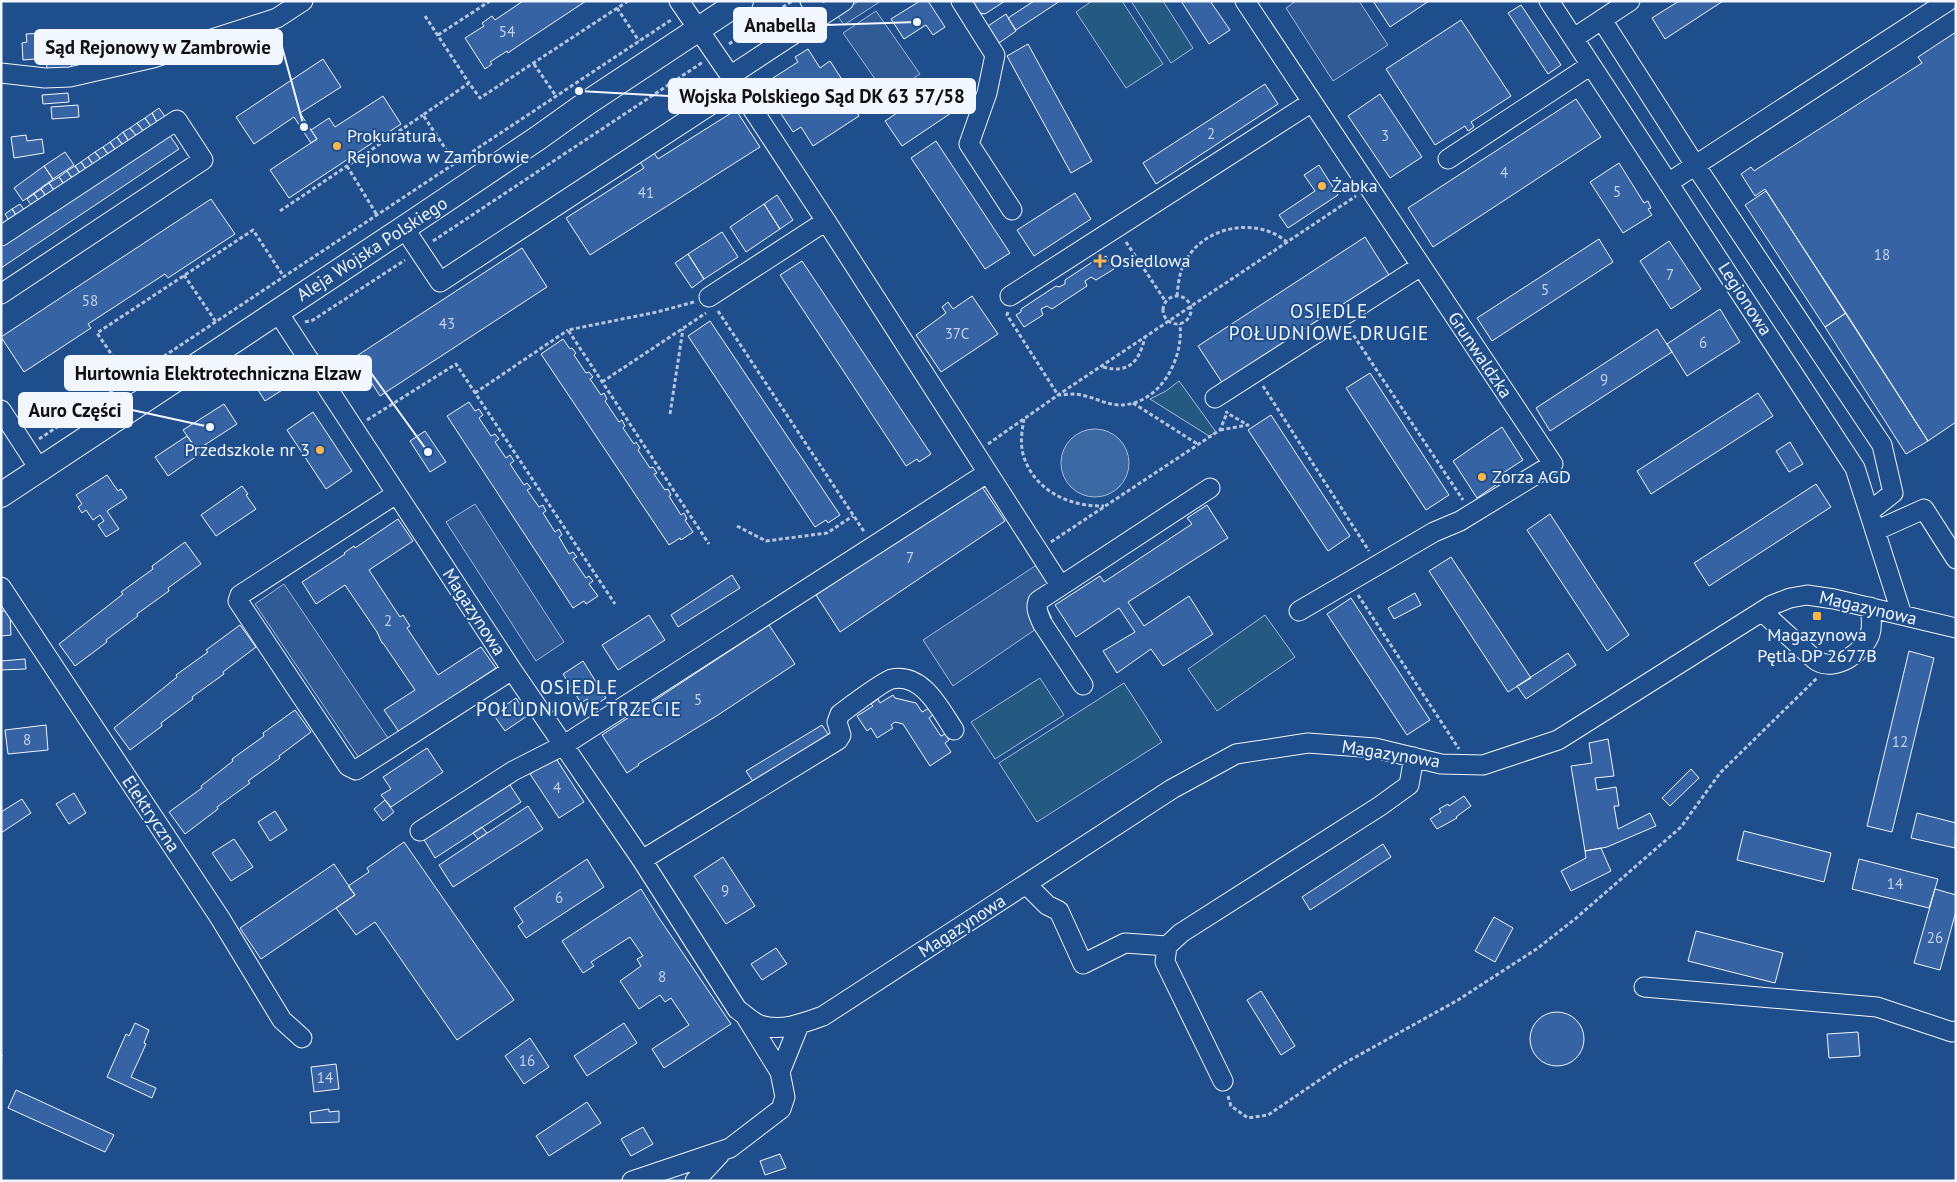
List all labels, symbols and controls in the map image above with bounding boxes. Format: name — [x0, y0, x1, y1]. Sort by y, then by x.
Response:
callout: Anabella — [734, 8, 826, 42]
text: Anabella — [744, 13, 816, 37]
house number: 54 — [499, 22, 515, 41]
callout: Sąd Rejonowy w Zambrowie — [35, 30, 282, 64]
text: Sąd Rejonowy w Zambrowie — [45, 35, 271, 59]
callout: Wojska Polskiego Sąd DK 63 57/58 — [669, 79, 975, 113]
text: Wojska Polskiego Sąd DK 63 57/58 — [679, 84, 965, 108]
place label: Prokuratura Rejonowa w Zambrowie — [347, 124, 529, 168]
house number: 2 — [1207, 124, 1215, 143]
house number: 3 — [1381, 126, 1389, 145]
marker: Prokuratura Rejonowa w Zambrowie — [331, 140, 343, 152]
house number: 4 — [1500, 163, 1508, 182]
place label: Żabka — [1332, 174, 1378, 197]
marker: Żabka — [1316, 180, 1328, 192]
house number: 5 — [1613, 182, 1621, 201]
house number: 41 — [638, 183, 654, 202]
street label: Aleja Wojska Polskiego — [292, 191, 451, 306]
house number: 18 — [1874, 245, 1890, 264]
place label: Osiedlowa — [1110, 249, 1190, 272]
marker: Osiedlowa — [1094, 255, 1106, 267]
street label: Legionowa — [1713, 258, 1778, 340]
house number: 7 — [1666, 265, 1674, 284]
house number: 5 — [1541, 280, 1549, 299]
house number: 58 — [82, 291, 98, 310]
district label: OSIEDLE POŁUDNIOWE DRUGIE — [1229, 299, 1429, 345]
street label: Grunwaldzka — [1443, 307, 1518, 402]
house number: 43 — [439, 314, 455, 333]
house number: 37C — [945, 324, 969, 343]
house number: 6 — [1699, 333, 1707, 352]
callout: Hurtownia Elektrotechniczna Elzaw — [65, 356, 371, 390]
text: Hurtownia Elektrotechniczna Elzaw — [75, 361, 362, 385]
house number: 9 — [1600, 370, 1608, 389]
callout: Auro Części — [19, 393, 132, 427]
text: Auro Części — [28, 398, 122, 422]
place label: Przedszkole nr 3 — [184, 438, 310, 461]
marker: Przedszkole nr 3 — [314, 444, 326, 456]
place label: Zorza AGD — [1492, 465, 1571, 488]
marker: Zorza AGD — [1476, 471, 1488, 483]
house number: 7 — [906, 548, 914, 567]
street label: Magazynowa — [438, 564, 511, 660]
street label: Magazynowa — [1817, 585, 1919, 630]
marker: Magazynowa Pętla DP 2677B — [1811, 610, 1823, 622]
house number: 2 — [384, 611, 392, 630]
place label: Magazynowa Pętla DP 2677B — [1757, 623, 1877, 667]
district label: OSIEDLE POŁUDNIOWE TRZECIE — [476, 675, 682, 721]
house number: 5 — [694, 690, 702, 709]
house number: 8 — [23, 730, 31, 749]
house number: 12 — [1892, 732, 1908, 751]
street label: Magazynowa — [1340, 734, 1442, 773]
street label: Elektryczna — [117, 771, 185, 857]
house number: 4 — [553, 778, 561, 797]
house number: 14 — [1887, 874, 1903, 893]
house number: 9 — [721, 881, 729, 900]
house number: 6 — [555, 888, 563, 907]
street label: Magazynowa — [914, 889, 1010, 962]
house number: 26 — [1927, 928, 1943, 947]
house number: 8 — [658, 967, 666, 986]
house number: 16 — [519, 1051, 535, 1070]
house number: 14 — [317, 1068, 333, 1087]

